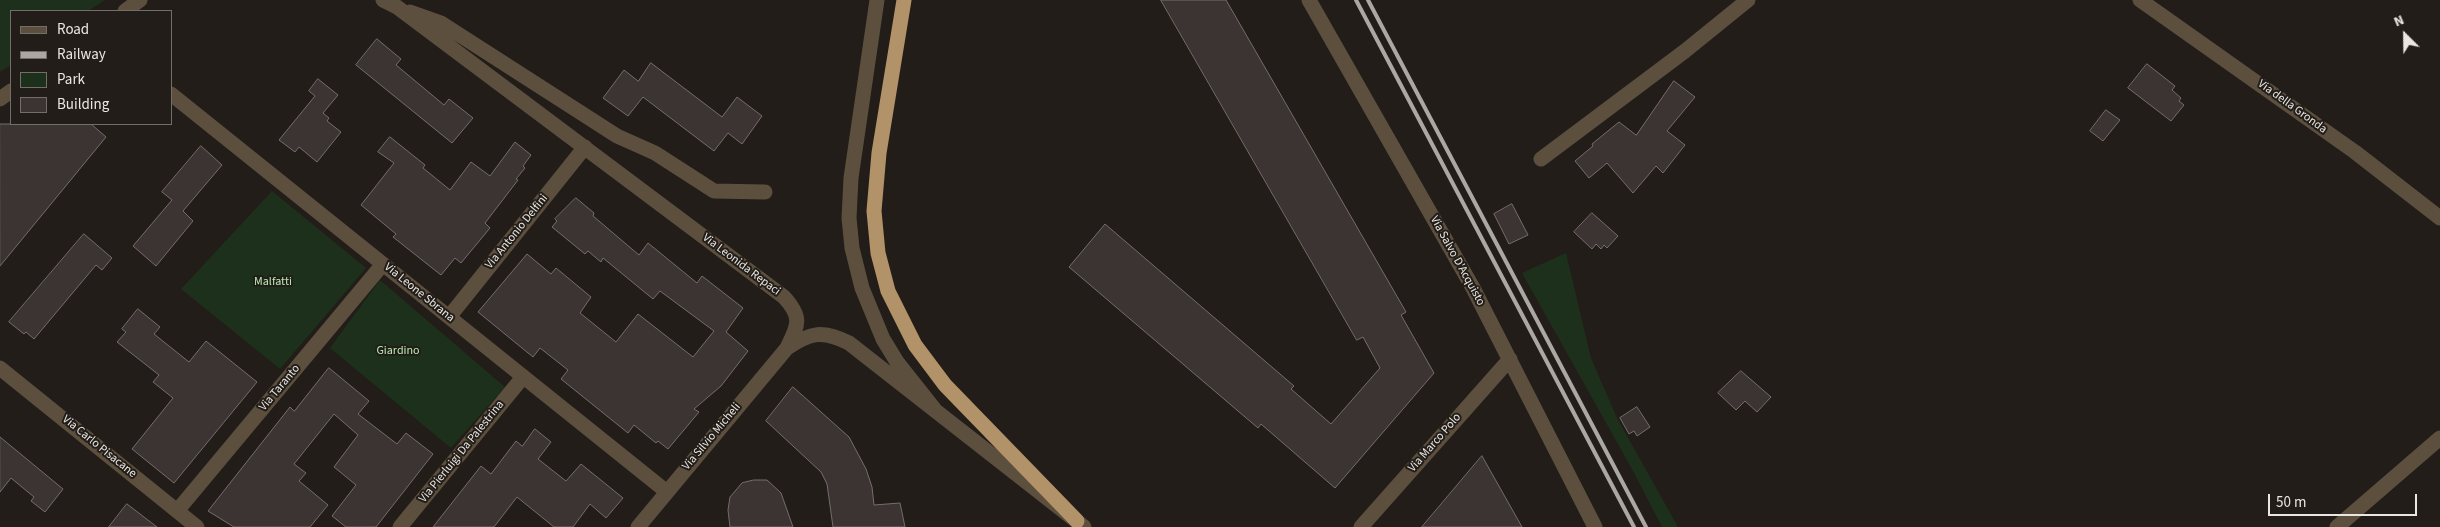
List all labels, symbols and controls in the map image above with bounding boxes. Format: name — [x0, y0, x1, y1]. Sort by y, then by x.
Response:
legend — [10, 10, 172, 125]
north arrow — [2380, 10, 2430, 60]
text: N — [2391, 10, 2407, 32]
text: Road — [57, 19, 89, 40]
text: Railway — [57, 44, 106, 65]
text: Park — [57, 69, 85, 90]
street label: Via della Gronda — [2255, 77, 2329, 137]
text: Building — [57, 94, 109, 115]
street label: Via Antonio Delfini — [483, 192, 551, 272]
street label: Via Salvo D'Acquisto — [1426, 214, 1488, 308]
street label: Via Leonida Repaci — [699, 231, 783, 299]
street label: Via Leone Sbrana — [381, 260, 457, 326]
park label: Malfatti — [254, 275, 292, 289]
park label: Giardino — [376, 344, 420, 358]
street label: Via Taranto — [256, 362, 304, 414]
street label: Via Pierluigi Da Palestrina — [416, 398, 508, 506]
street label: Via Silvio Micheli — [680, 401, 744, 473]
street label: Via Marco Polo — [1406, 411, 1464, 475]
street label: Via Carlo Pisacane — [59, 413, 139, 481]
scale bar — [2270, 484, 2419, 516]
text: 50 m — [2276, 492, 2306, 513]

